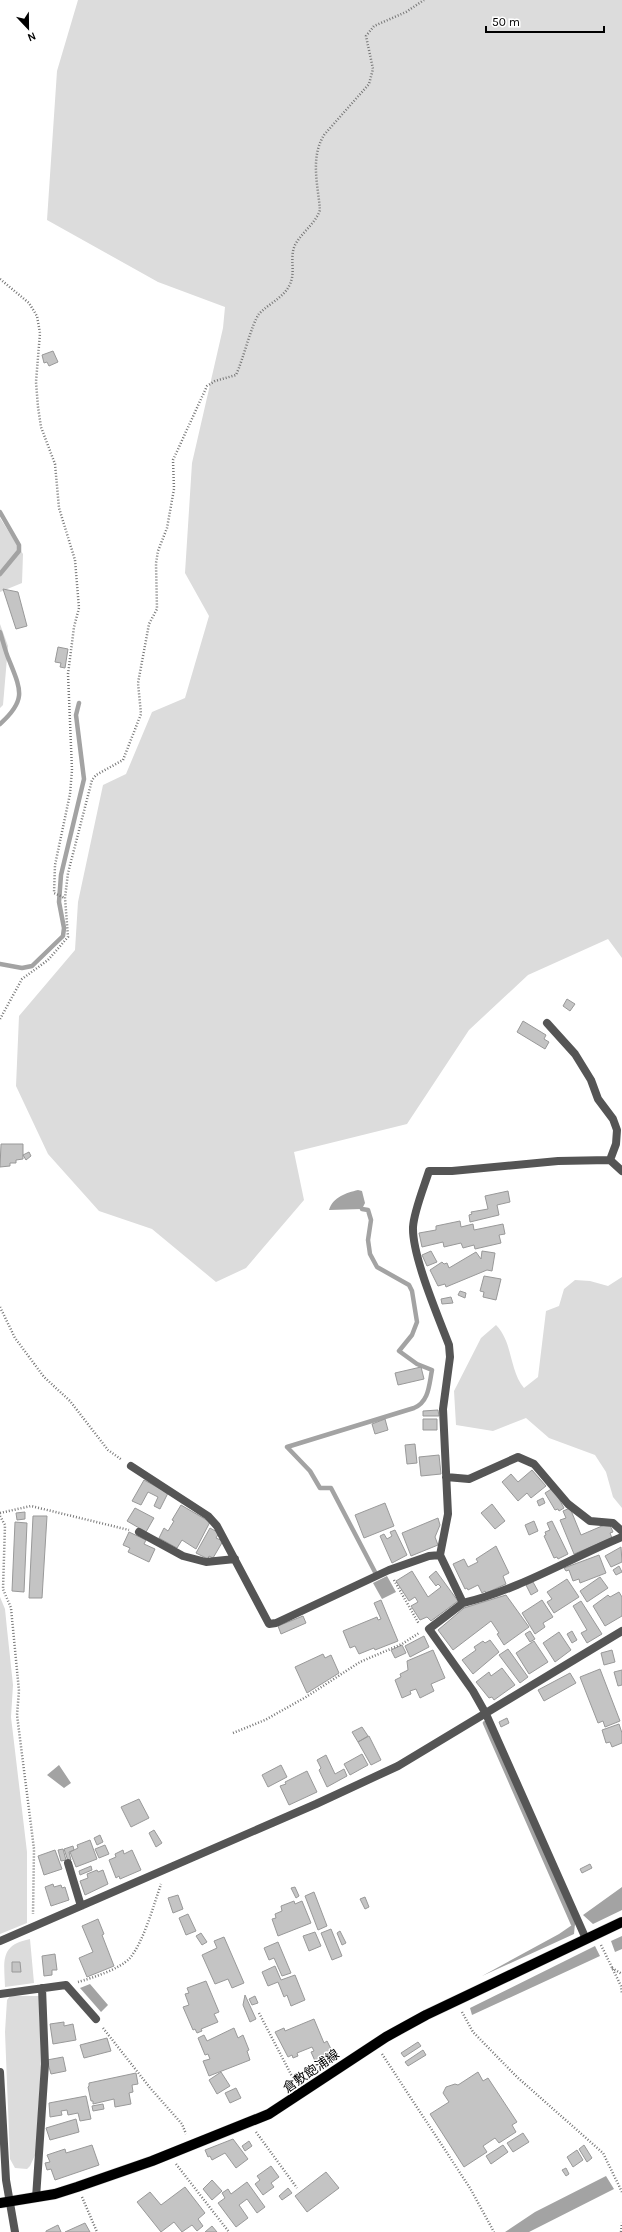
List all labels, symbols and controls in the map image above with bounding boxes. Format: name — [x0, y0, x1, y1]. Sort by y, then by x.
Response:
north arrow — [8, 8, 48, 48]
scale bar — [486, 8, 604, 34]
text: 50 m — [492, 15, 520, 29]
text: N — [25, 29, 38, 44]
street label: 倉敷飽浦線 — [280, 2046, 342, 2096]

